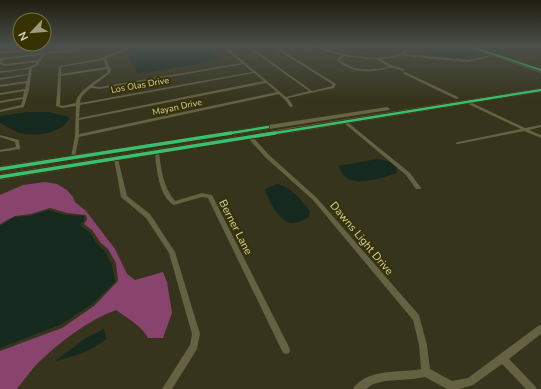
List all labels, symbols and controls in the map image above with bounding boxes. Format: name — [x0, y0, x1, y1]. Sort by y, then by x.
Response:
north arrow — [12, 12, 52, 52]
text: N — [15, 29, 32, 43]
street label: Los Olas Drive — [110, 74, 170, 96]
street label: Mayan Drive — [151, 96, 203, 118]
street label: Berner Lane — [215, 197, 256, 257]
street label: Dawns Light Drive — [326, 198, 397, 278]

